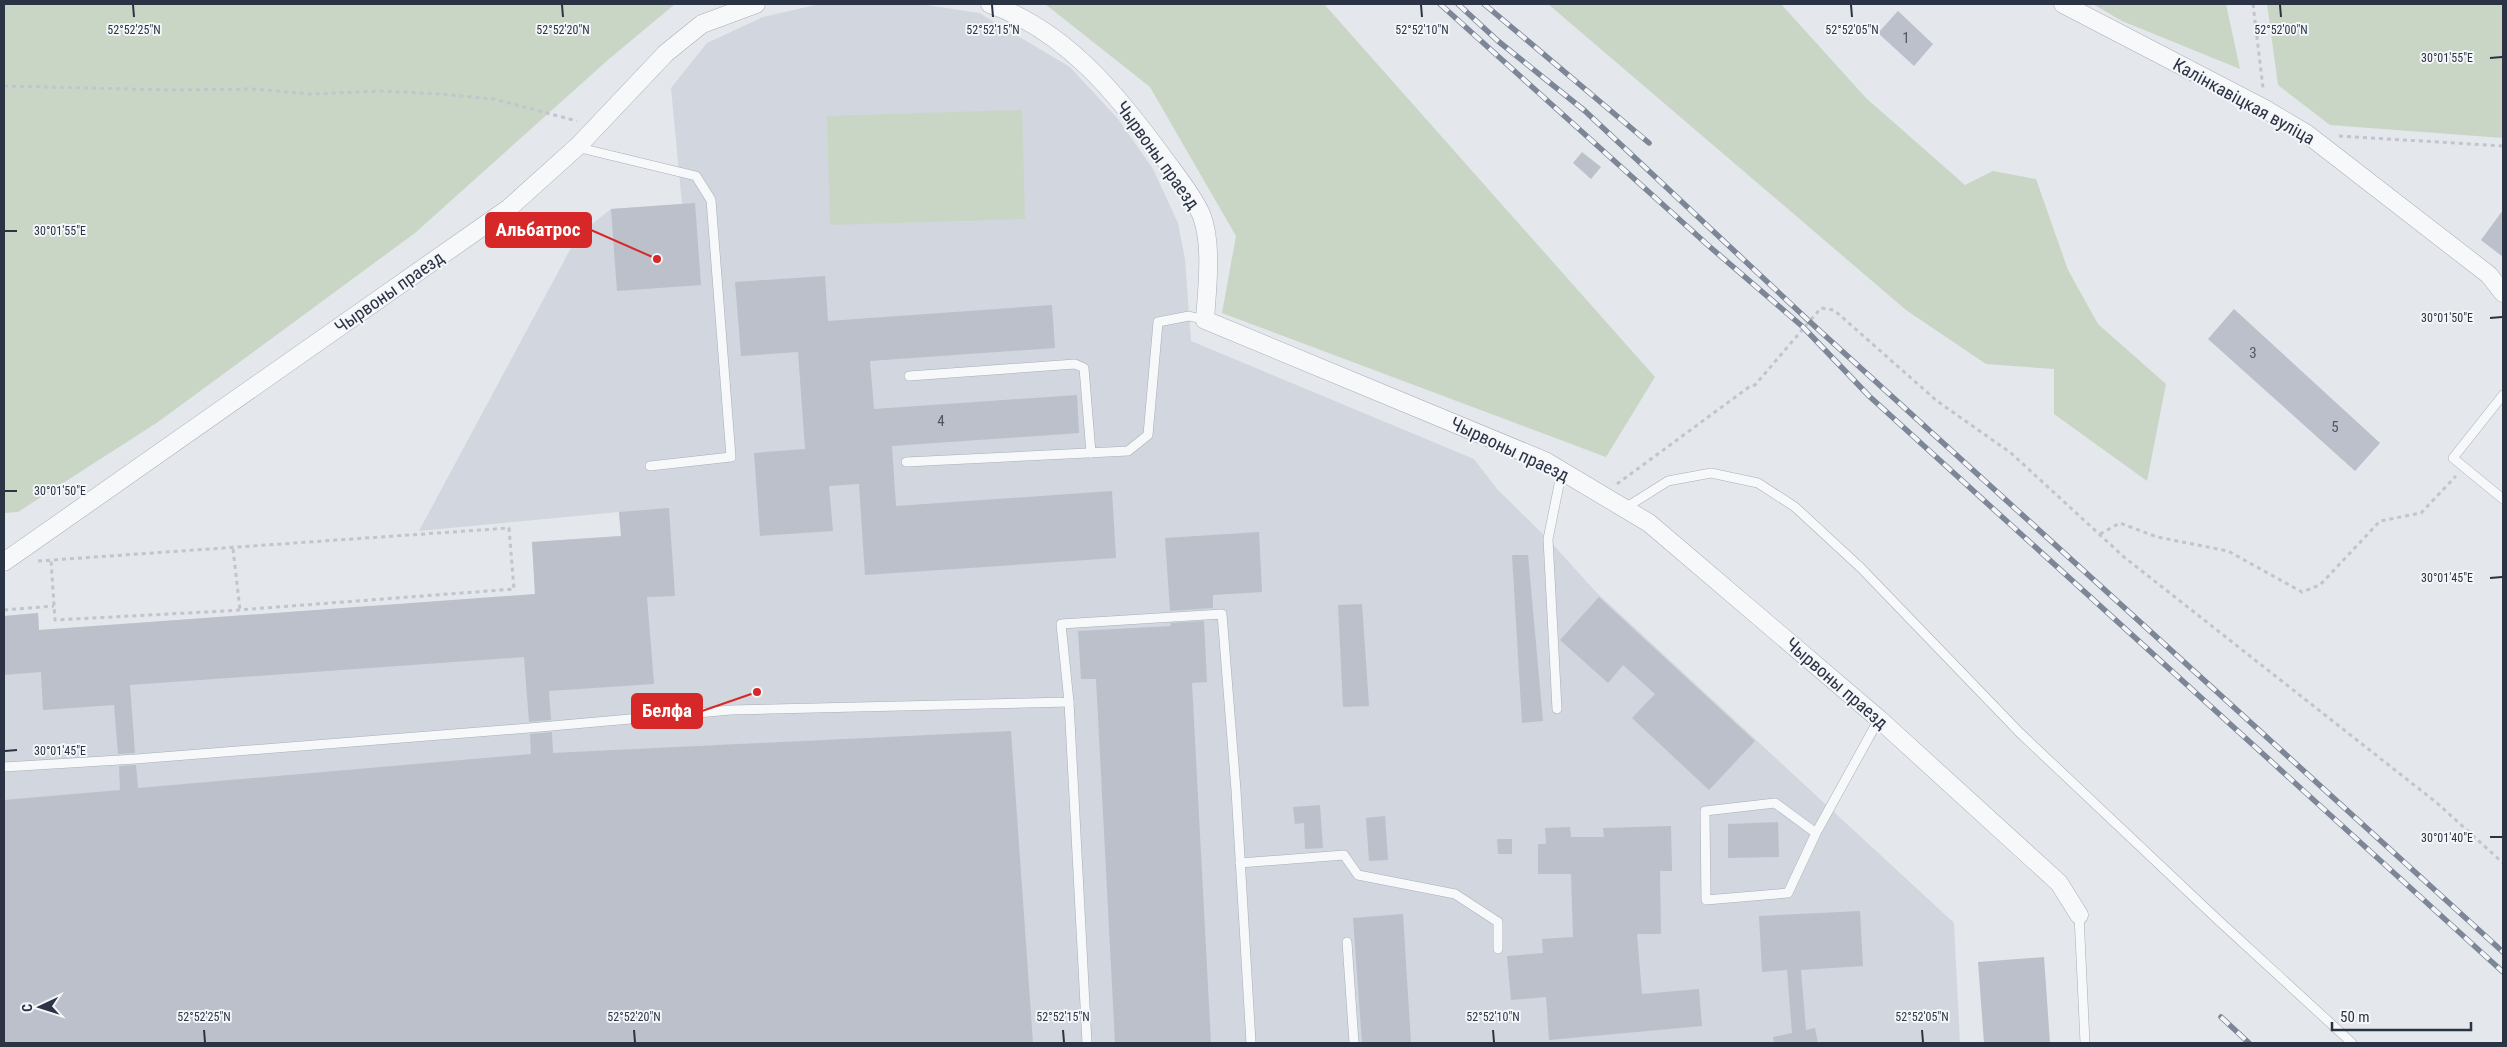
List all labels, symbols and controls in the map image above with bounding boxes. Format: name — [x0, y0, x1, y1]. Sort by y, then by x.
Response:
text: 52°52'25"N — [107, 23, 161, 37]
text: 52°52'20"N — [536, 23, 590, 37]
text: 52°52'15"N — [966, 23, 1020, 37]
text: 52°52'10"N — [1395, 23, 1449, 37]
text: 52°52'05"N — [1825, 23, 1879, 37]
text: 52°52'00"N — [2254, 23, 2308, 37]
house number: 1 — [1902, 29, 1910, 47]
text: 30°01'55"E — [2421, 51, 2473, 65]
street label: Калінкавіцкая вуліца — [2170, 53, 2318, 149]
street label: Чырвоны праезд — [1112, 97, 1204, 213]
callout: Альбатрос — [486, 213, 591, 247]
text: Альбатрос — [496, 218, 581, 241]
text: 30°01'55"E — [34, 224, 86, 238]
street label: Чырвоны праезд — [330, 246, 448, 337]
text: 30°01'50"E — [2421, 311, 2473, 325]
house number: 3 — [2249, 344, 2257, 362]
house number: 4 — [937, 412, 945, 430]
street label: Чырвоны праезд — [1447, 412, 1573, 486]
house number: 5 — [2331, 418, 2339, 436]
text: 30°01'50"E — [34, 484, 86, 498]
text: 30°01'45"E — [2421, 571, 2473, 585]
street label: Чырвоны праезд — [1782, 633, 1893, 733]
callout: Белфа — [632, 694, 702, 728]
text: Белфа — [642, 699, 692, 722]
text: 30°01'45"E — [34, 744, 86, 758]
text: 30°01'40"E — [2421, 831, 2473, 845]
north arrow — [15, 982, 65, 1032]
scale bar — [2332, 1000, 2471, 1032]
text: С — [19, 1003, 35, 1012]
text: 50 m — [2340, 1008, 2370, 1026]
text: 52°52'25"N — [177, 1010, 231, 1024]
text: 52°52'20"N — [607, 1010, 661, 1024]
text: 52°52'15"N — [1036, 1010, 1090, 1024]
text: 52°52'10"N — [1466, 1010, 1520, 1024]
text: 52°52'05"N — [1895, 1010, 1949, 1024]

